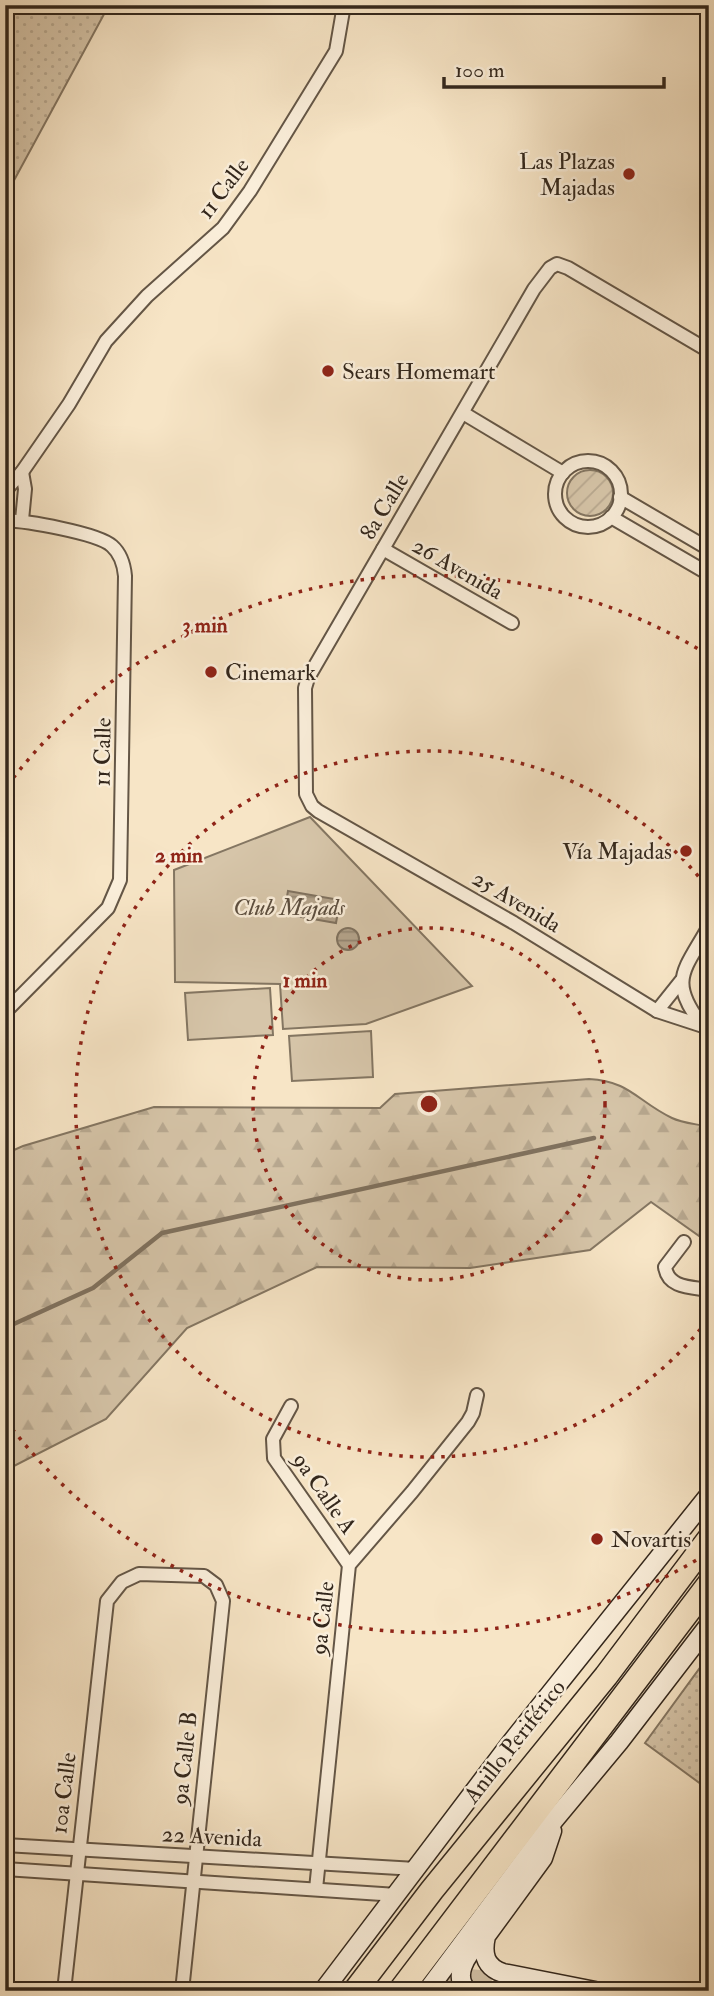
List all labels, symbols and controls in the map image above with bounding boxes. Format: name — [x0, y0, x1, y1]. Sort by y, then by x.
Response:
scale bar — [444, 46, 665, 90]
text: 100 m — [455, 57, 505, 84]
place label: Las Plazas Majadas — [519, 147, 615, 202]
street label: 11 Calle — [191, 152, 256, 224]
marker: Las Plazas Majadas — [621, 166, 637, 182]
place label: Sears Homemart — [342, 357, 495, 386]
marker: Sears Homemart — [320, 363, 336, 379]
street label: 8a Calle — [353, 467, 416, 545]
street label: 26 Avenida — [407, 531, 509, 606]
text: 3 min — [182, 612, 228, 639]
place label: Cinemark — [225, 658, 316, 687]
marker: Cinemark — [203, 664, 219, 680]
street label: 11 Calle — [87, 717, 118, 787]
place label: Vía Majadas — [562, 837, 672, 866]
text: 2 min — [155, 842, 203, 869]
marker: Vía Majadas — [678, 843, 694, 859]
street label: 25 Avenida — [467, 864, 567, 940]
park label: Club Majads — [233, 893, 345, 922]
text: 1 min — [283, 967, 327, 994]
centre of rings — [417, 1092, 441, 1116]
street label: 9a Calle A — [285, 1445, 363, 1540]
place label: Novartis — [611, 1525, 691, 1554]
marker: Novartis — [589, 1531, 605, 1547]
street label: 9a Calle — [304, 1580, 341, 1658]
street label: Anillo Periférico — [456, 1674, 572, 1810]
street label: 9a Calle B — [165, 1710, 204, 1808]
street label: 10a Calle — [44, 1750, 83, 1835]
street label: 22 Avenida — [161, 1819, 263, 1854]

